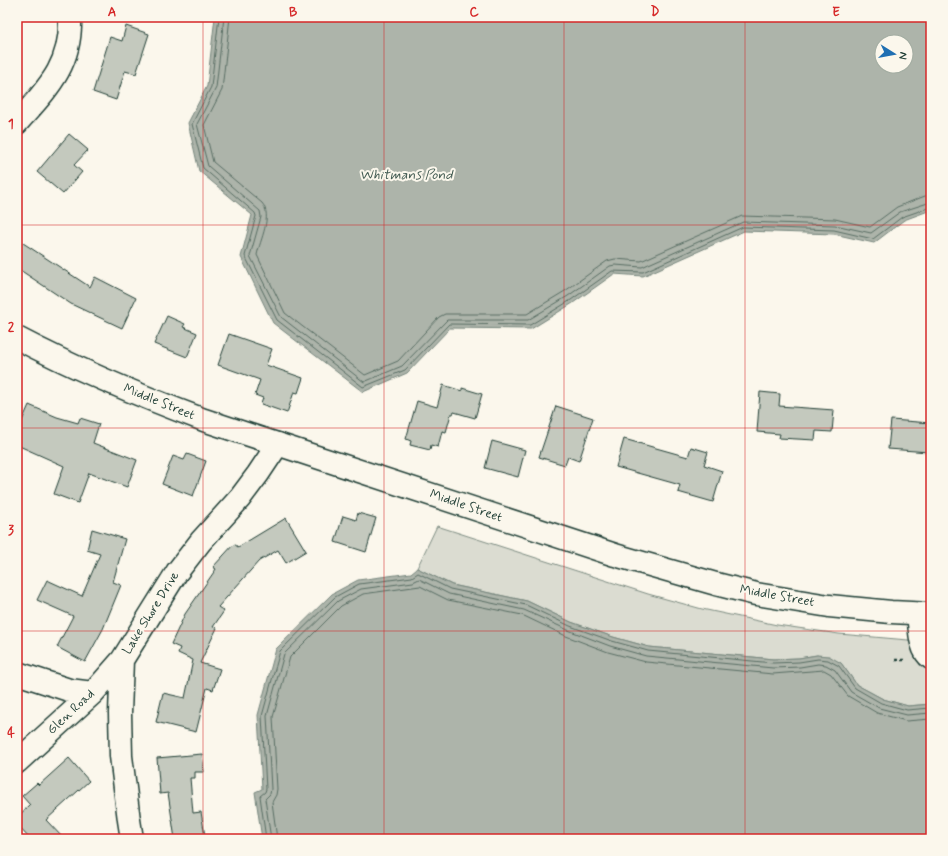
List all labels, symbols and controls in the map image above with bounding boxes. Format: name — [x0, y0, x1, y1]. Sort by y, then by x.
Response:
text: A — [108, 4, 116, 21]
text: B — [289, 4, 298, 21]
text: C — [469, 4, 479, 21]
text: D — [651, 4, 660, 21]
text: E — [832, 4, 840, 21]
north arrow — [874, 34, 914, 74]
text: N — [895, 51, 910, 61]
text: 1 — [8, 116, 14, 133]
water label: Whitmans Pond — [359, 166, 454, 184]
text: 2 — [8, 319, 15, 336]
street label: Middle Street — [121, 380, 197, 424]
street label: Middle Street — [427, 486, 505, 526]
text: 3 — [8, 522, 14, 539]
street label: Lake Shore Drive — [119, 568, 183, 658]
street label: Middle Street — [738, 581, 816, 611]
street label: Glen Road — [44, 686, 98, 738]
text: 4 — [7, 725, 15, 742]

